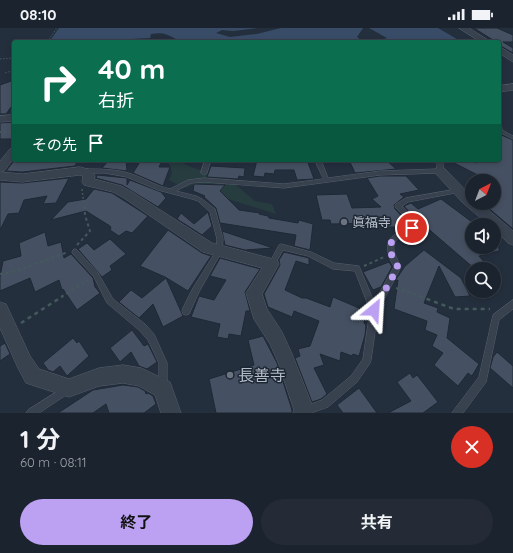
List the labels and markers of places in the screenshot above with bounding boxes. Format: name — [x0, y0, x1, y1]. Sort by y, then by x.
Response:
pin — [395, 211, 429, 245]
place label: 眞福寺 — [352, 214, 391, 230]
marker: 眞福寺 — [339, 217, 349, 227]
place label: 長善寺 — [238, 365, 286, 385]
marker: 長善寺 — [225, 370, 235, 380]

